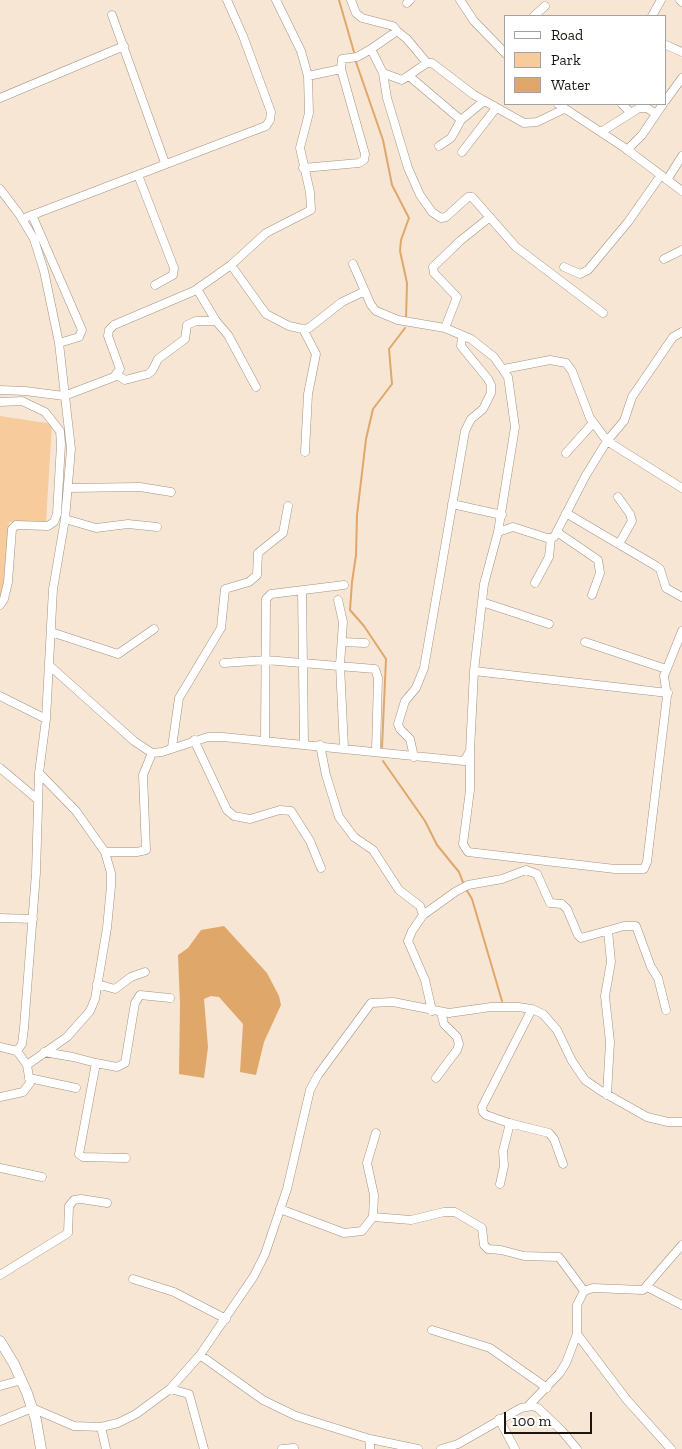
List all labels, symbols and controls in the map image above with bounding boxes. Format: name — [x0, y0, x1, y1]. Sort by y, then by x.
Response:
legend — [504, 15, 667, 105]
text: Road — [551, 26, 583, 44]
text: Park — [551, 51, 581, 69]
text: Water — [551, 76, 591, 94]
scale bar — [507, 1402, 594, 1434]
text: 100 m — [512, 1412, 551, 1430]

